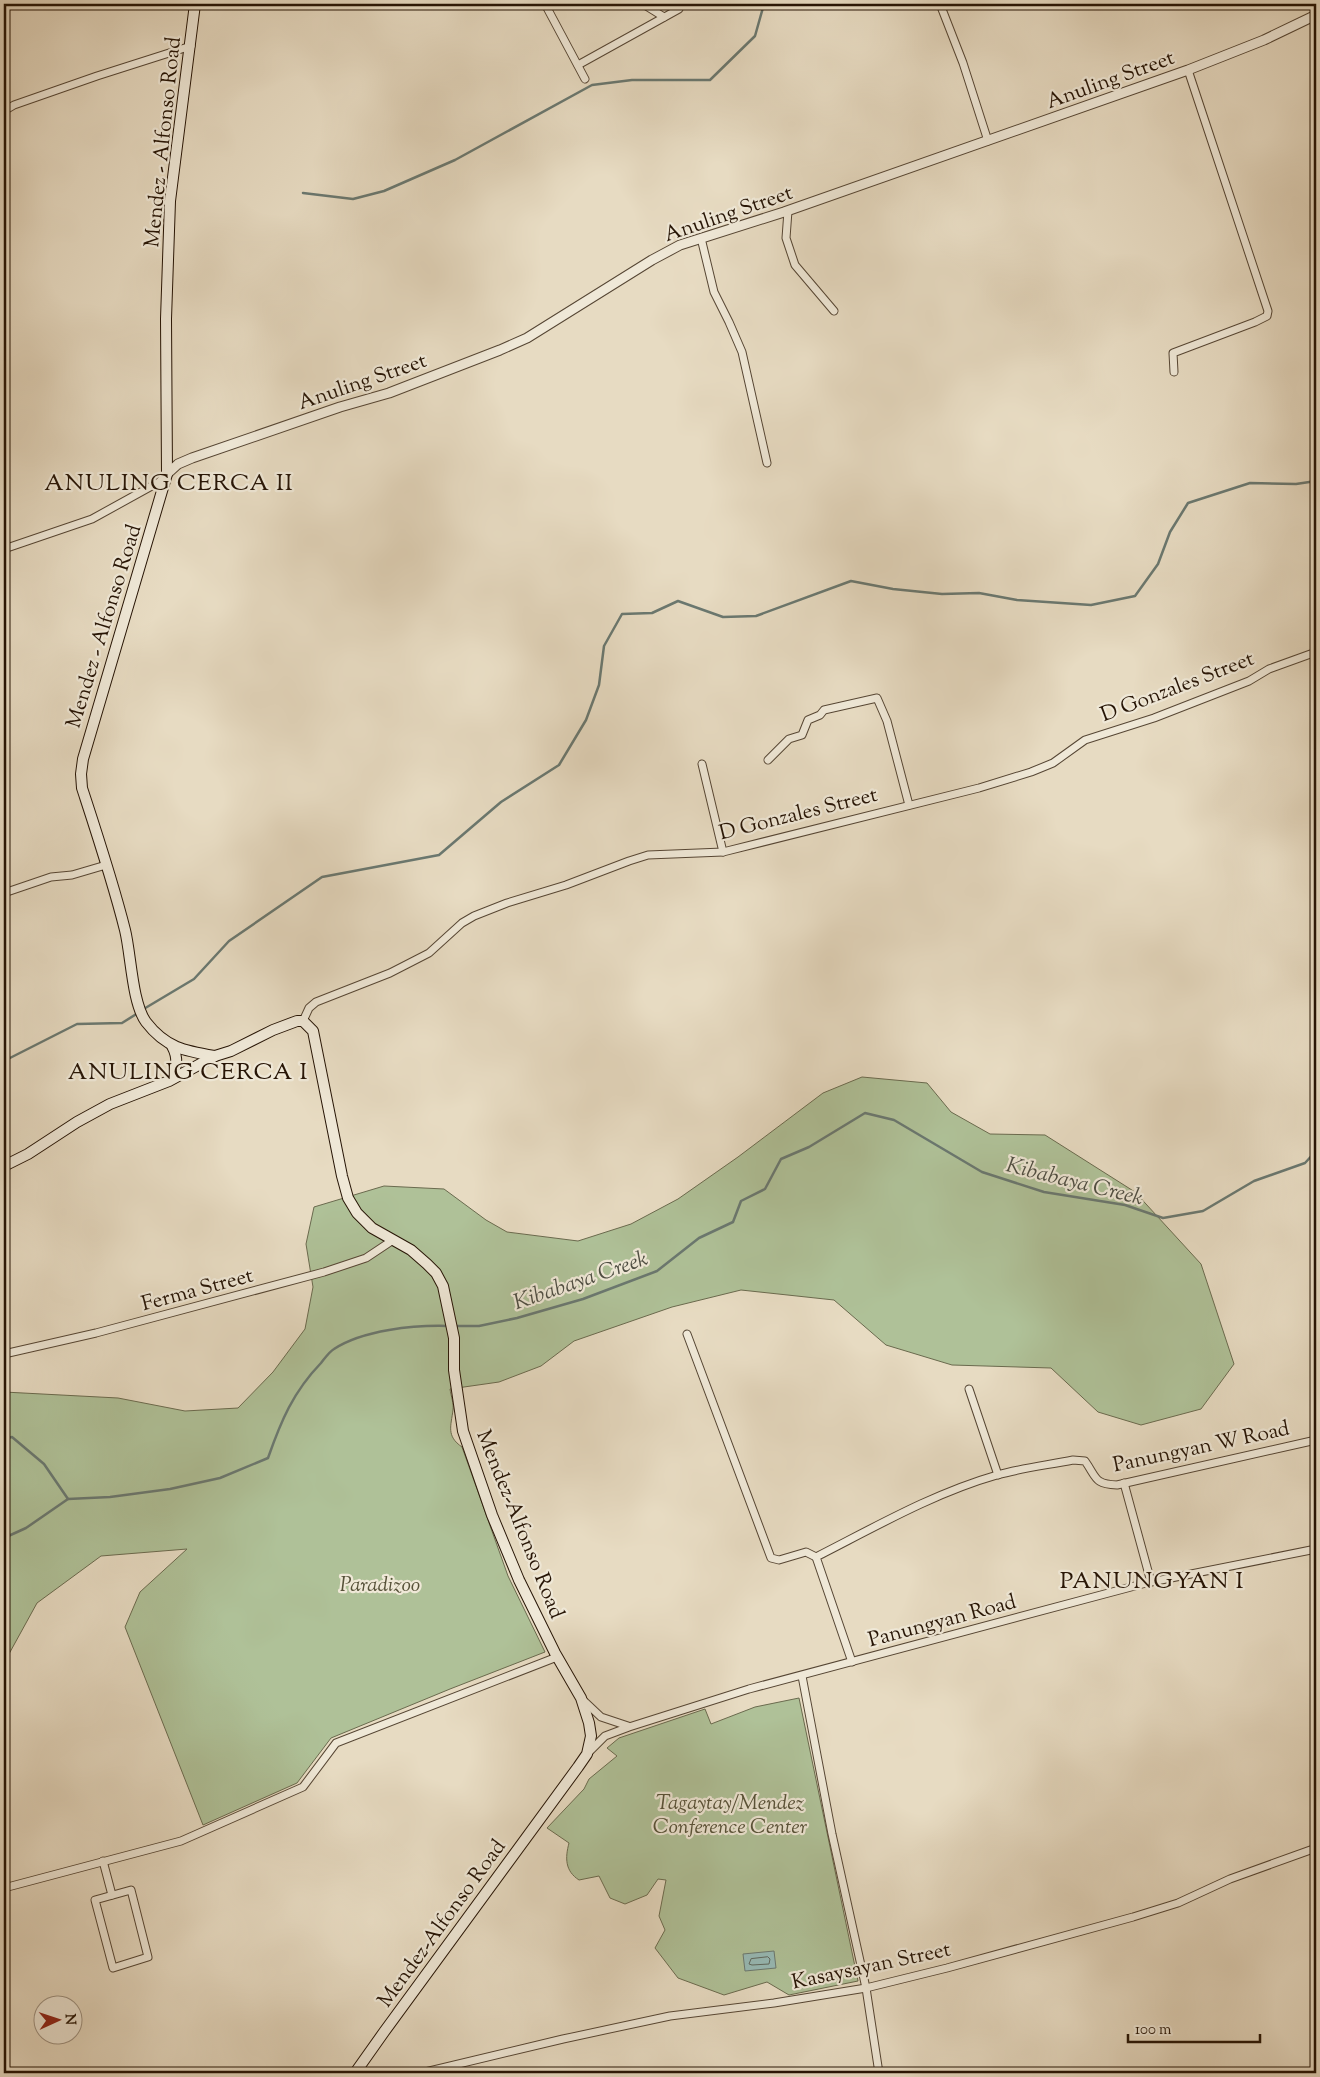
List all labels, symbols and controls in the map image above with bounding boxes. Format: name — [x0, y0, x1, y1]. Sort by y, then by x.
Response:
street label: Mendez - Alfonso Road — [138, 35, 190, 249]
street label: Anuling Street — [1042, 44, 1179, 118]
street label: Anuling Street — [660, 179, 797, 251]
street label: Anuling Street — [294, 347, 431, 419]
district label: ANULING CERCA II — [44, 467, 294, 501]
street label: Mendez - Alfonso Road — [60, 521, 150, 732]
street label: D Gonzales Street — [1097, 645, 1259, 731]
street label: D Gonzales Street — [716, 781, 881, 849]
district label: ANULING CERCA I — [68, 1056, 308, 1090]
water label: Kibabaya Creek — [1002, 1150, 1146, 1215]
water label: Kibabaya Creek — [509, 1244, 653, 1320]
street label: Ferma Street — [138, 1262, 257, 1320]
street label: Panungyan W Road — [1110, 1415, 1293, 1481]
street label: Mendez-Alfonso Road — [467, 1426, 571, 1624]
district label: PANUNGYAN I — [1060, 1565, 1244, 1599]
park label: Paradizoo — [340, 1571, 420, 1601]
street label: Panungyan Road — [865, 1588, 1020, 1656]
park label: Tagaytay/Mendez Conference Center — [653, 1789, 808, 1843]
street label: Mendez-Alfonso Road — [371, 1834, 514, 2015]
street label: Kasaysayan Street — [789, 1935, 954, 1998]
north arrow — [32, 1994, 82, 2044]
scale bar — [1128, 2012, 1260, 2044]
text: N — [59, 2013, 79, 2026]
text: 100 m — [1135, 2020, 1172, 2041]

